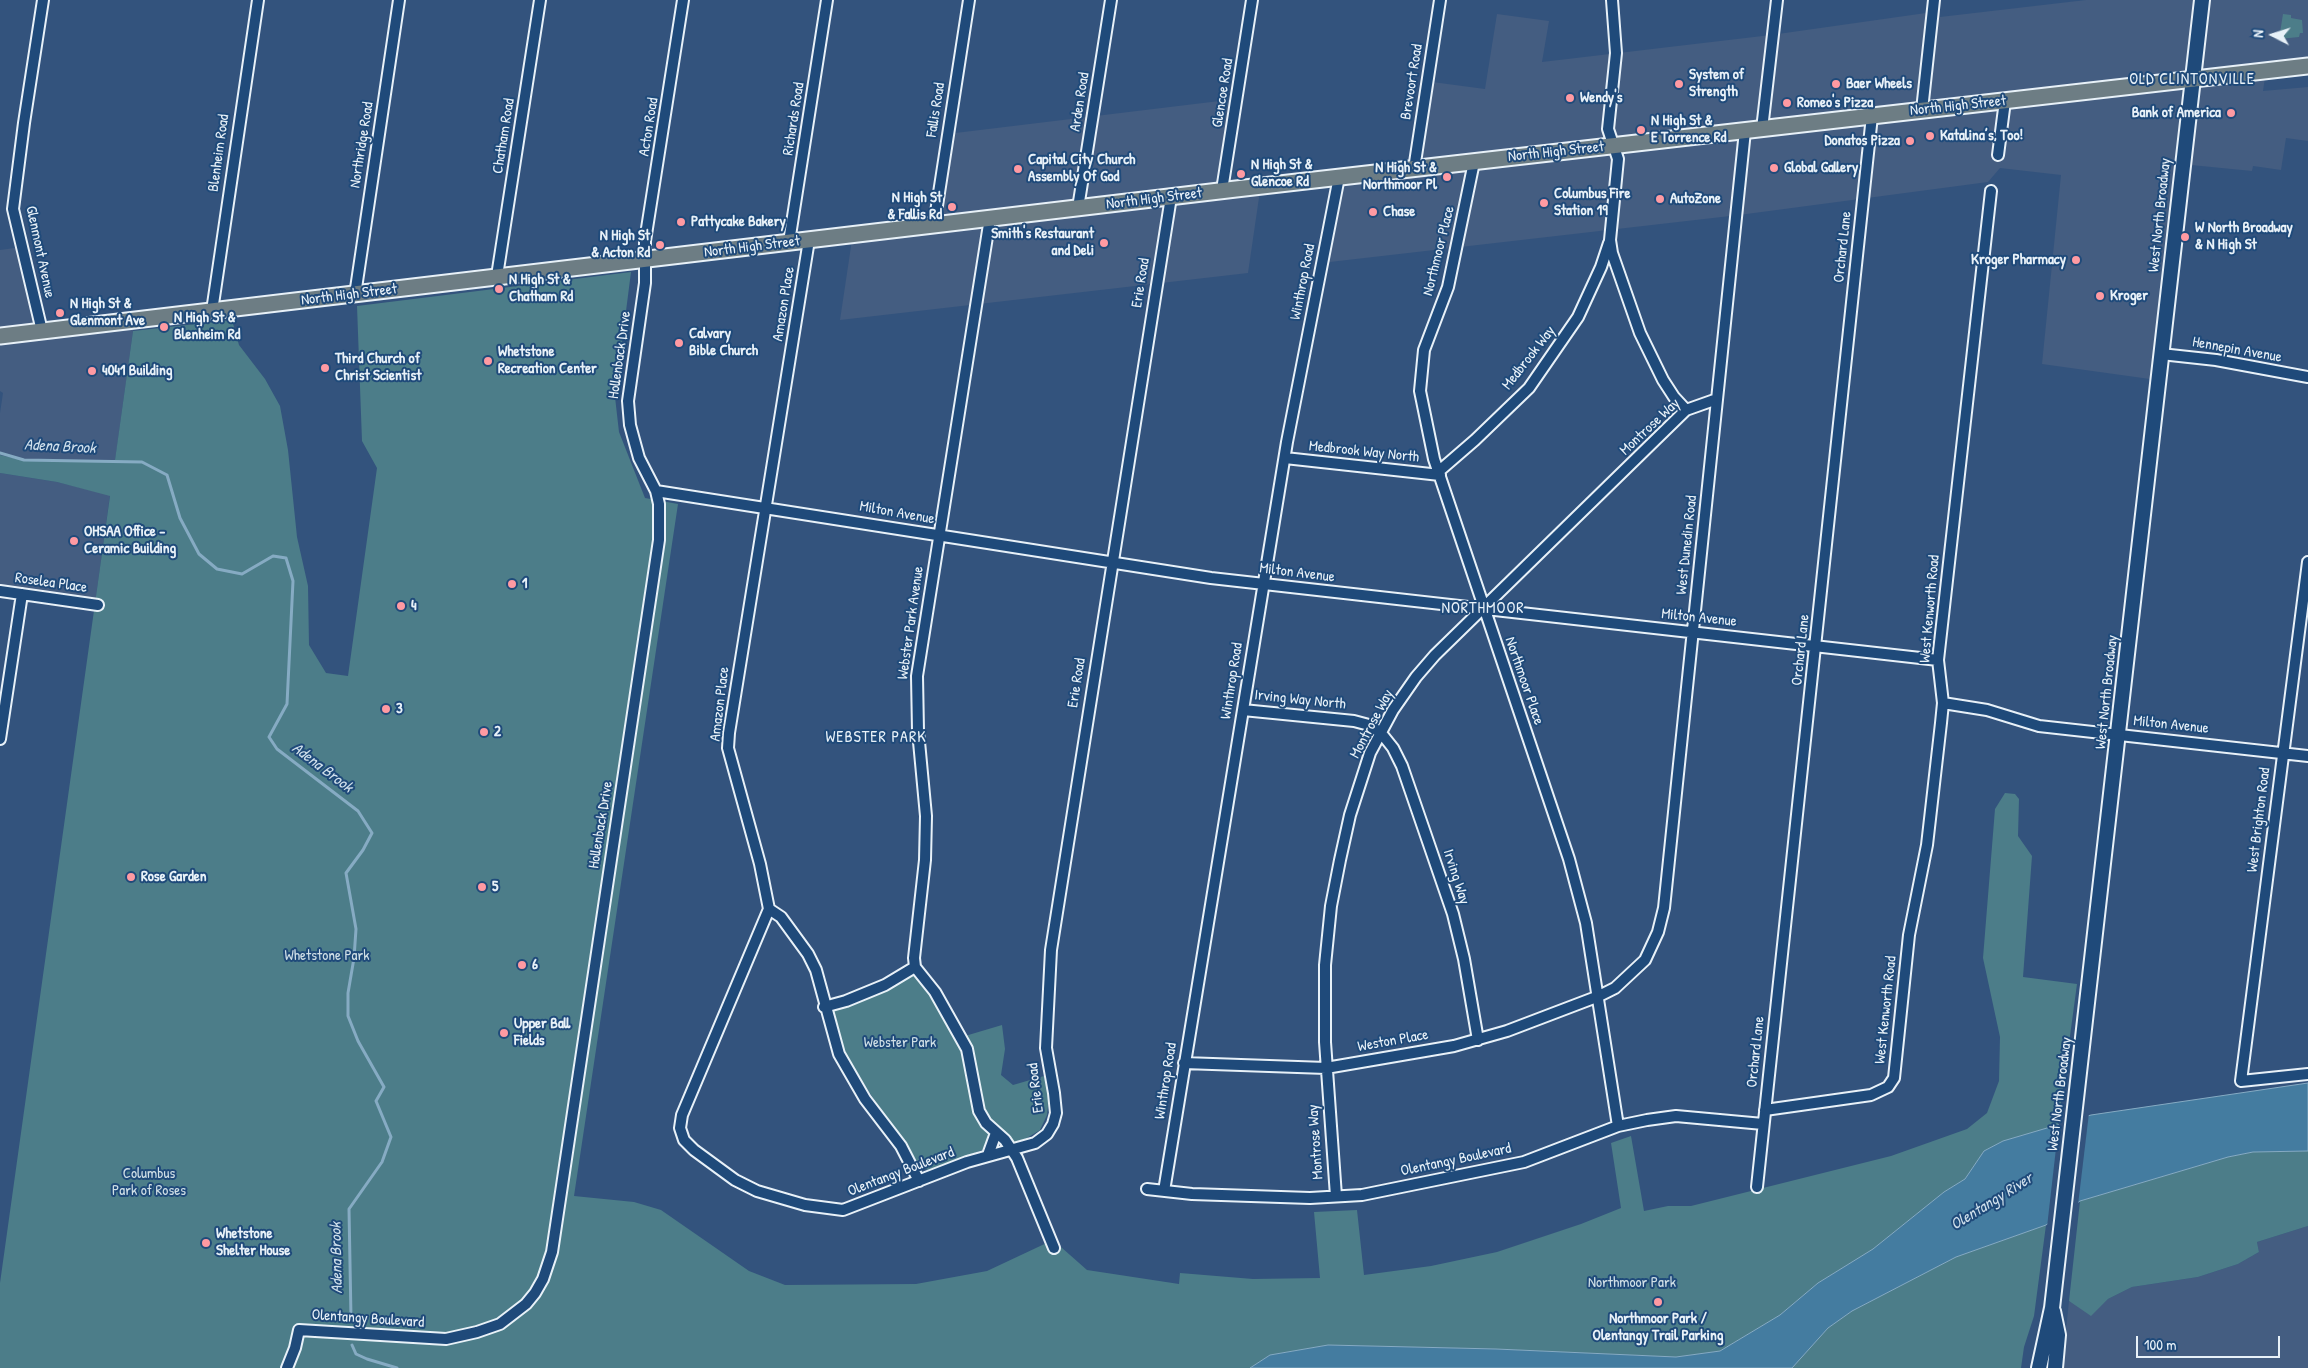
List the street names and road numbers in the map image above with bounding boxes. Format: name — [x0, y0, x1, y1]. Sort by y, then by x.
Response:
street label: Brevoort Road — [1397, 43, 1427, 121]
street label: Glencoe Road — [1209, 57, 1237, 129]
street label: Arden Road — [1066, 71, 1094, 133]
street label: Richards Road — [779, 81, 809, 157]
street label: Fallis Road — [923, 81, 949, 139]
street label: North High Street — [1909, 92, 2007, 120]
street label: Acton Road — [635, 96, 663, 158]
street label: Chatham Road — [489, 97, 519, 175]
street label: Northridge Road — [346, 101, 378, 189]
street label: Blenheim Road — [205, 113, 233, 193]
street label: North High Street — [1507, 138, 1605, 166]
street label: West North Broadway — [2145, 157, 2175, 273]
street label: North High Street — [1105, 184, 1203, 214]
street label: Glenmont Avenue — [21, 204, 59, 300]
street label: Northmoor Place — [1419, 204, 1459, 298]
street label: Orchard Lane — [1830, 211, 1856, 283]
street label: North High Street — [703, 232, 801, 262]
street label: Winthrop Road — [1287, 242, 1319, 322]
street label: Erie Road — [1128, 257, 1154, 309]
street label: Amazon Place — [769, 266, 799, 342]
street label: North High Street — [300, 280, 398, 310]
street label: Hollenback Drive — [605, 310, 635, 400]
street label: Medbrook Way — [1499, 323, 1559, 393]
street label: Hennepin Avenue — [2191, 333, 2283, 367]
street label: Montrose Way — [1616, 395, 1684, 459]
street label: Medbrook Way North — [1308, 437, 1420, 467]
street label: West Dunedin Road — [1673, 495, 1701, 595]
street label: Milton Avenue — [858, 498, 936, 528]
street label: West Kenworth Road — [1916, 554, 1944, 664]
street label: Milton Avenue — [1258, 559, 1336, 587]
street label: Webster Park Avenue — [894, 565, 928, 681]
street label: Roselea Place — [14, 569, 88, 597]
street label: Milton Avenue — [1660, 605, 1738, 631]
street label: Orchard Lane — [1788, 614, 1814, 686]
street label: West North Broadway — [2092, 634, 2122, 750]
street label: Northmoor Place — [1501, 635, 1547, 727]
street label: Winthrop Road — [1217, 642, 1247, 720]
street label: Erie Road — [1064, 657, 1090, 709]
street label: Amazon Place — [706, 666, 734, 742]
street label: Irving Way North — [1253, 686, 1347, 714]
street label: Montrose Way — [1346, 686, 1398, 762]
street label: Milton Avenue — [2132, 712, 2210, 738]
street label: West Brighton Road — [2244, 767, 2274, 873]
street label: Hollenback Drive — [585, 780, 617, 870]
street label: Irving Way — [1439, 847, 1473, 907]
street label: West Kenworth Road — [1871, 955, 1901, 1065]
street label: Orchard Lane — [1743, 1016, 1769, 1088]
street label: Weston Place — [1356, 1026, 1430, 1056]
street label: West North Broadway — [2044, 1036, 2076, 1152]
street label: Winthrop Road — [1151, 1042, 1181, 1120]
street label: Erie Road — [1024, 1062, 1048, 1114]
street label: Montrose Way — [1304, 1104, 1328, 1180]
street label: Olentangy Boulevard — [1399, 1140, 1513, 1180]
street label: Olentangy Boulevard — [845, 1143, 957, 1201]
street label: Olentangy Boulevard — [311, 1306, 425, 1332]

